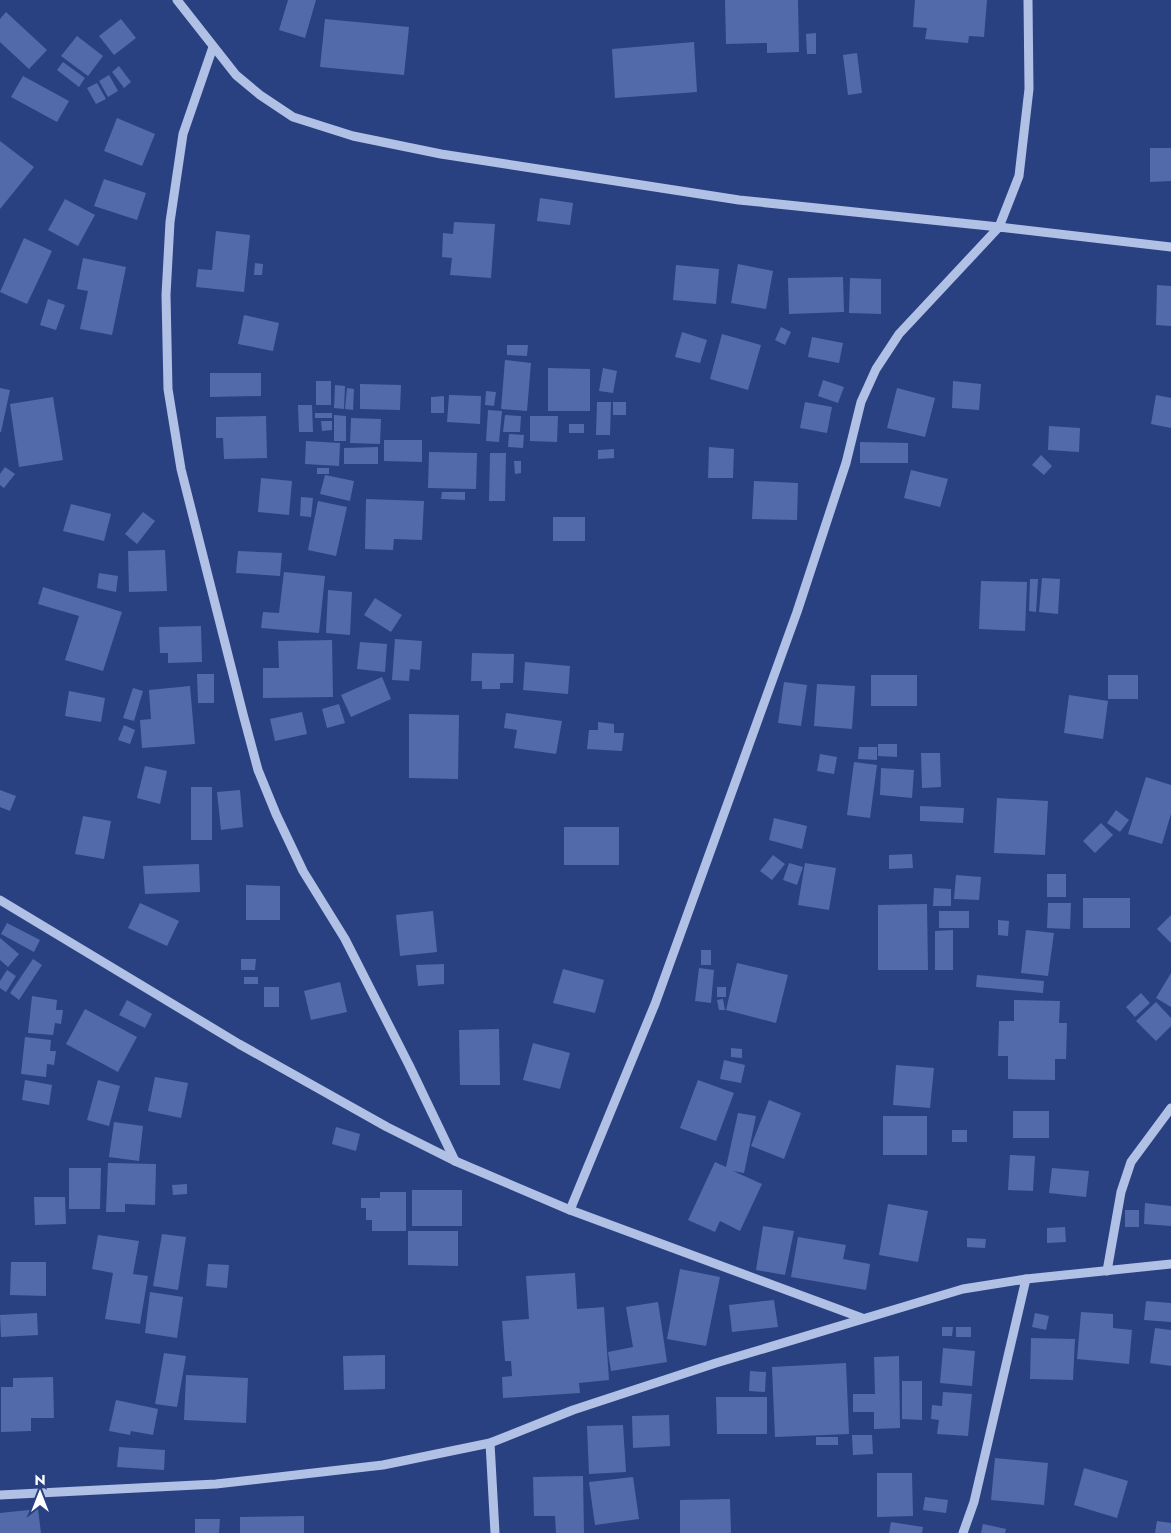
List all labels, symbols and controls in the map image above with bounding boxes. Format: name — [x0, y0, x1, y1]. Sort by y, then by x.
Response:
north arrow — [15, 1468, 65, 1518]
text: N — [34, 1470, 46, 1490]

